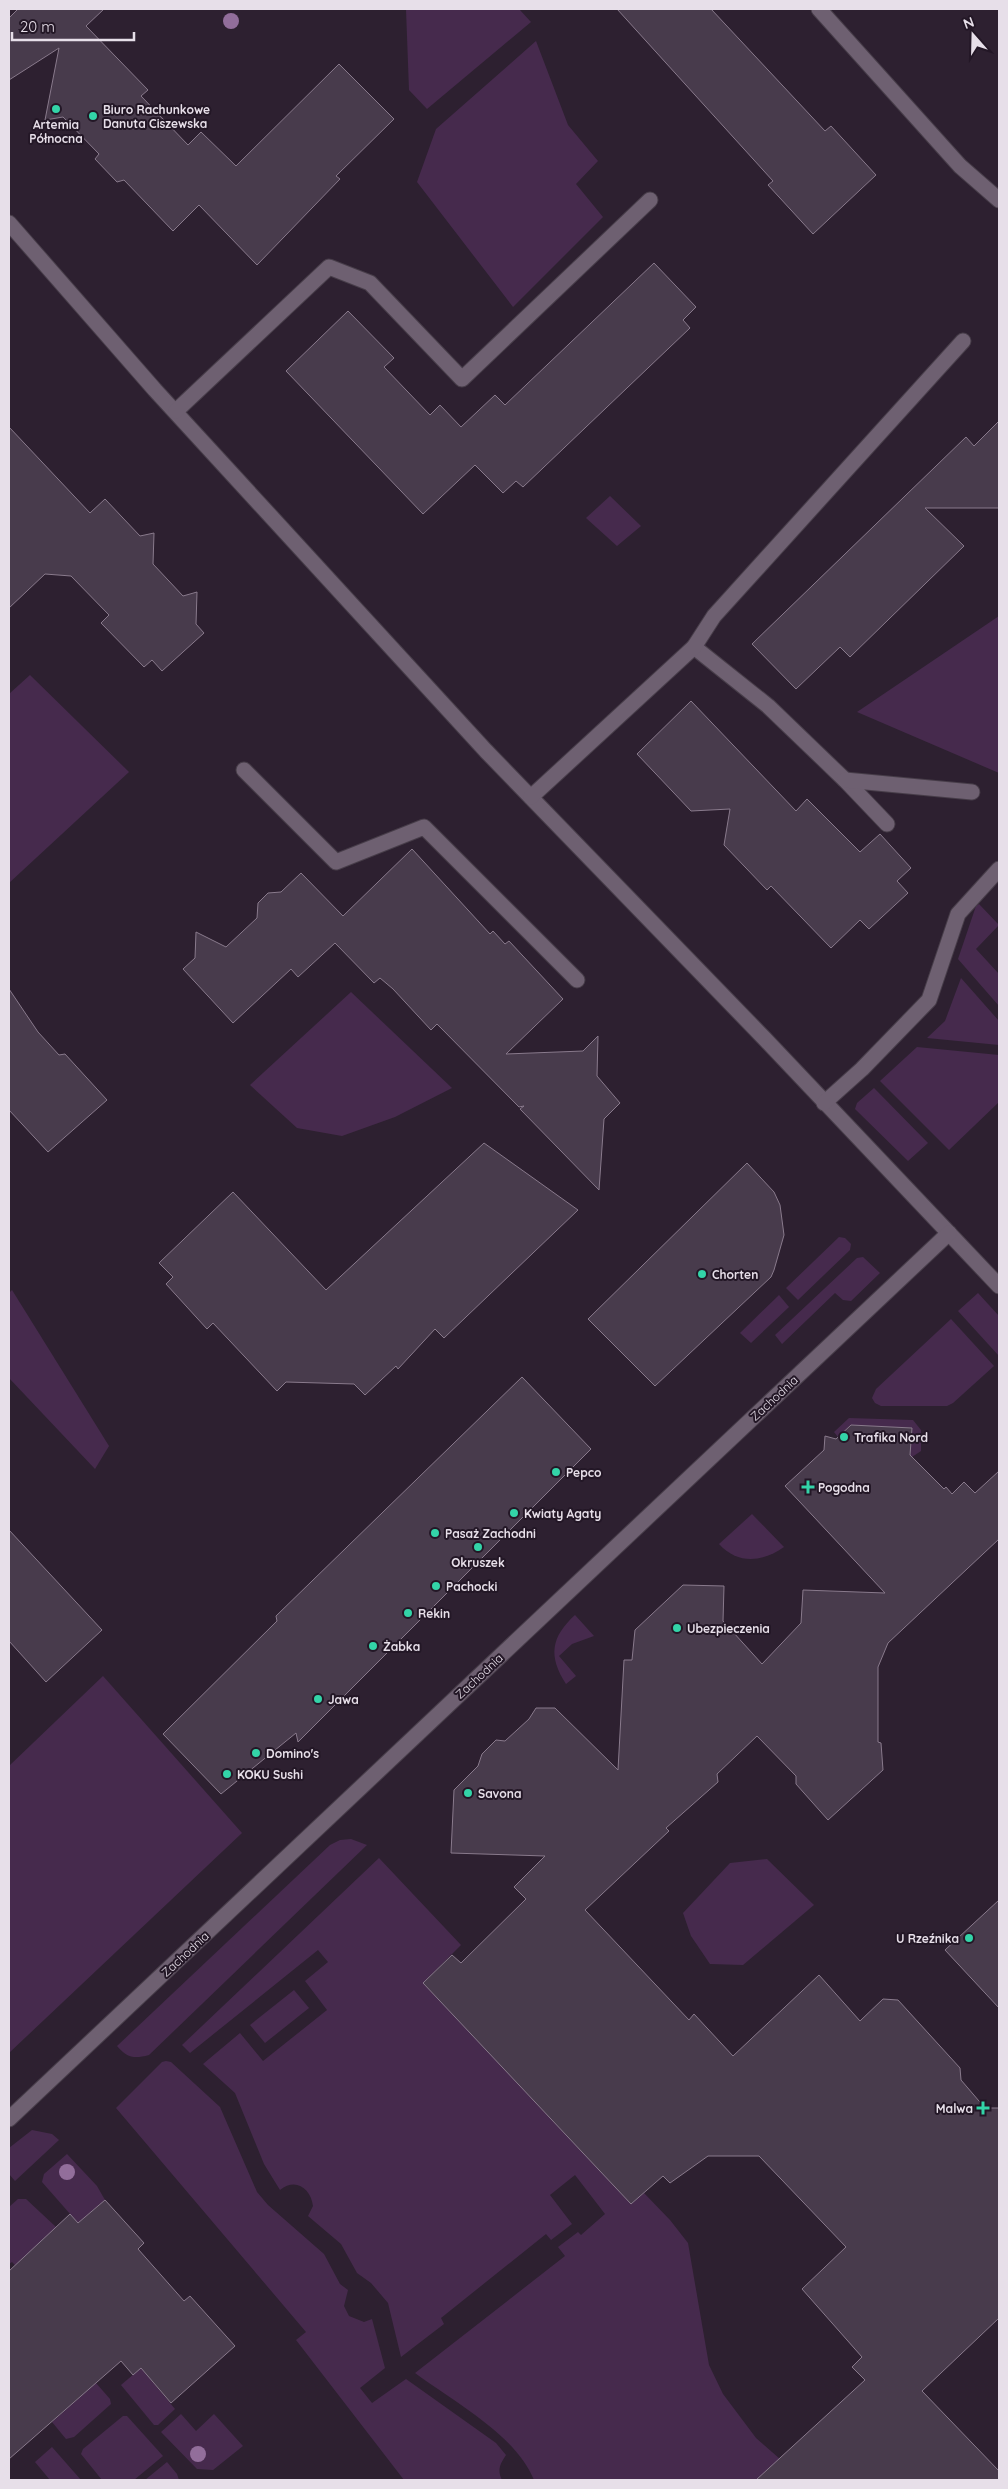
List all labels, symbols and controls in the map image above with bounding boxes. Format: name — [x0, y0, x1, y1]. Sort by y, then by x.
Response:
scale bar — [12, 10, 135, 42]
north arrow — [948, 10, 998, 60]
text: N — [961, 13, 976, 33]
text: 20 m — [20, 17, 55, 36]
place label: Biuro Rachunkowe Danuta Ciszewska — [103, 102, 210, 131]
marker: Artemia Północna — [50, 103, 62, 115]
marker: Biuro Rachunkowe Danuta Ciszewska — [87, 110, 99, 122]
place label: Artemia Północna — [29, 117, 83, 146]
place label: Chorten — [712, 1267, 758, 1282]
marker: Chorten — [696, 1268, 708, 1280]
street label: Zachodnia — [747, 1372, 801, 1424]
place label: Trafika Nord — [854, 1430, 928, 1445]
marker: Trafika Nord — [838, 1431, 850, 1443]
place label: Pepco — [566, 1465, 602, 1480]
marker: Pepco — [550, 1466, 562, 1478]
place label: Pogodna — [818, 1480, 870, 1495]
marker: Pogodna — [802, 1481, 814, 1493]
place label: Kwiaty Agaty — [524, 1506, 601, 1521]
marker: Kwiaty Agaty — [508, 1507, 520, 1519]
place label: Pasaż Zachodni — [445, 1526, 536, 1541]
marker: Pasaż Zachodni — [429, 1527, 441, 1539]
marker: Okruszek — [472, 1541, 484, 1553]
place label: Okruszek — [451, 1555, 505, 1570]
place label: Pachocki — [446, 1579, 498, 1594]
marker: Pachocki — [430, 1580, 442, 1592]
place label: Rekin — [418, 1606, 450, 1621]
marker: Rekin — [402, 1607, 414, 1619]
place label: Ubezpieczenia — [687, 1621, 770, 1636]
marker: Ubezpieczenia — [671, 1622, 683, 1634]
place label: Żabka — [383, 1639, 420, 1654]
marker: Żabka — [367, 1640, 379, 1652]
street label: Zachodnia — [452, 1650, 506, 1702]
place label: Jawa — [328, 1692, 359, 1707]
marker: Jawa — [312, 1693, 324, 1705]
place label: Domino's — [266, 1746, 319, 1761]
marker: Domino's — [250, 1747, 262, 1759]
place label: KOKU Sushi — [237, 1767, 303, 1782]
marker: KOKU Sushi — [221, 1768, 233, 1780]
place label: Savona — [478, 1786, 521, 1801]
marker: Savona — [462, 1787, 474, 1799]
street label: Zachodnia — [158, 1928, 212, 1980]
place label: U Rzeźnika — [896, 1931, 959, 1946]
marker: U Rzeźnika — [963, 1932, 975, 1944]
place label: Malwa — [936, 2101, 973, 2116]
marker: Malwa — [977, 2102, 989, 2114]

